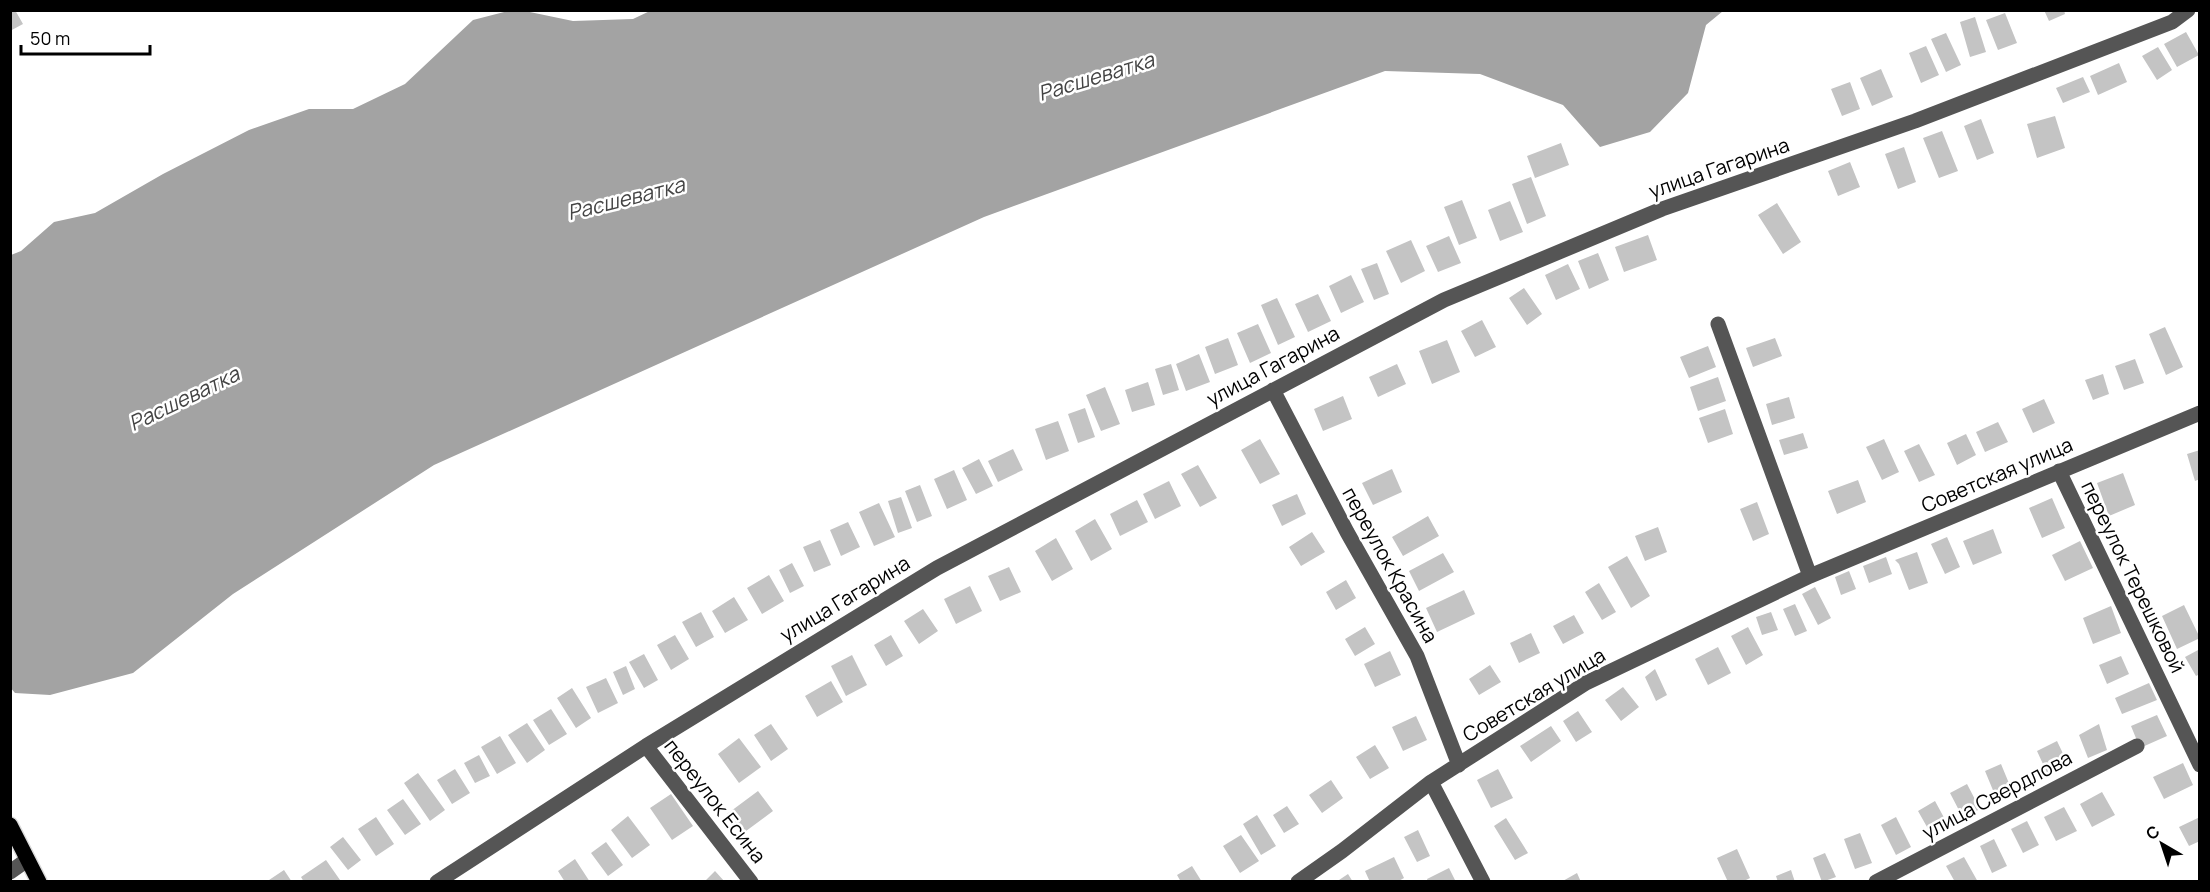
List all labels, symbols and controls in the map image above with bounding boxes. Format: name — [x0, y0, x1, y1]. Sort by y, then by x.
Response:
scale bar — [21, 18, 150, 56]
text: 50 m — [30, 26, 70, 50]
water label: Расшеватка — [1034, 45, 1158, 107]
street label: улица Гагарина — [1645, 131, 1793, 204]
water label: Расшеватка — [564, 170, 689, 226]
street label: улица Гагарина — [1202, 319, 1344, 412]
water label: Расшеватка — [124, 359, 245, 437]
street label: Советская улица — [1917, 430, 2077, 519]
street label: переулок Терешковой — [2075, 476, 2192, 677]
street label: переулок Красина — [1336, 482, 1444, 647]
street label: улица Гагарина — [775, 549, 915, 648]
street label: Советская улица — [1457, 641, 1610, 748]
street label: переулок Есина — [658, 733, 772, 868]
street label: улица Свердлова — [1917, 744, 2076, 845]
north arrow — [2132, 814, 2192, 874]
text: С — [2141, 820, 2164, 845]

